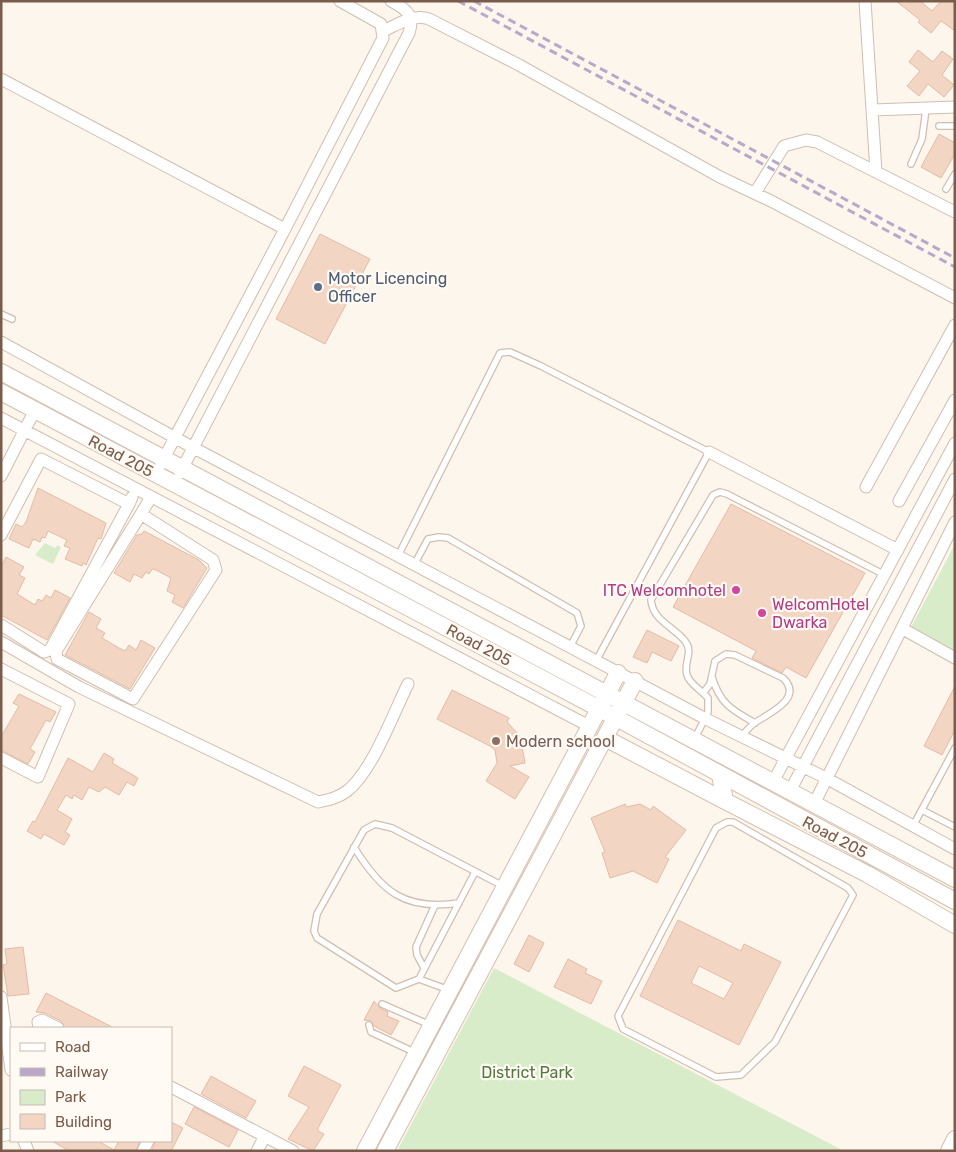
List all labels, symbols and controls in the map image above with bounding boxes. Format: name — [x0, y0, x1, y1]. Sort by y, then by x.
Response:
place label: Motor Licencing Officer — [328, 269, 447, 306]
marker: Motor Licencing Officer — [312, 281, 324, 293]
street label: Road 205 — [85, 431, 157, 481]
place label: ITC Welcomhotel — [603, 581, 726, 600]
marker: ITC Welcomhotel — [730, 584, 742, 596]
place label: WelcomHotel Dwarka — [772, 595, 869, 632]
marker: WelcomHotel Dwarka — [756, 607, 768, 619]
street label: Road 205 — [443, 620, 515, 670]
place label: Modern school — [506, 732, 615, 751]
marker: Modern school — [490, 735, 502, 747]
street label: Road 205 — [799, 812, 871, 862]
legend — [10, 1027, 172, 1142]
text: Road — [55, 1038, 91, 1056]
text: Railway — [55, 1063, 109, 1081]
park label: District Park — [481, 1063, 574, 1082]
text: Park — [55, 1088, 86, 1106]
text: Building — [55, 1113, 112, 1131]

